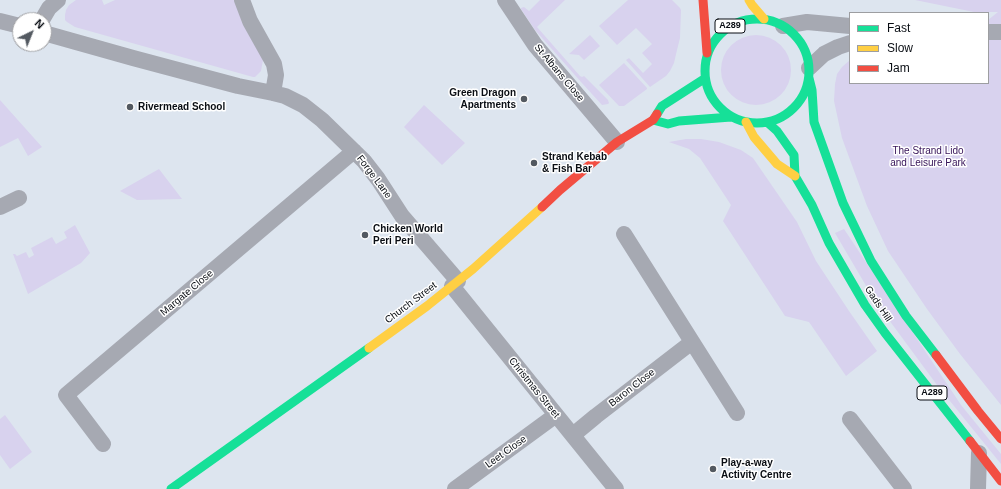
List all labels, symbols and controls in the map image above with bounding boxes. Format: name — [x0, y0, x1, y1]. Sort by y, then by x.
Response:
north arrow — [12, 12, 52, 52]
legend — [849, 12, 989, 84]
text: N — [32, 17, 46, 31]
road number: A289 — [715, 19, 745, 33]
text: Fast — [887, 21, 910, 35]
text: Slow — [887, 41, 913, 55]
street label: St Albans Close — [532, 42, 586, 104]
text: Jam — [887, 61, 910, 75]
place label: Green Dragon Apartments — [449, 87, 516, 110]
marker: Green Dragon Apartments — [519, 94, 529, 104]
place label: Rivermead School — [138, 101, 225, 113]
marker: Rivermead School — [125, 102, 135, 112]
park label: The Strand Lido and Leisure Park — [890, 145, 966, 168]
place label: Strand Kebab & Fish Bar — [542, 151, 607, 174]
street label: Forge Lane — [354, 153, 394, 201]
marker: Strand Kebab & Fish Bar — [529, 158, 539, 168]
place label: Chicken World Peri Peri — [373, 223, 443, 246]
marker: Chicken World Peri Peri — [360, 230, 370, 240]
street label: Margate Close — [158, 268, 216, 318]
street label: Church Street — [383, 280, 439, 326]
street label: Gads Hill — [862, 284, 894, 324]
street label: Christmas Street — [506, 355, 562, 421]
street label: Baron Close — [607, 366, 657, 410]
road number: A289 — [917, 386, 947, 400]
street label: Leet Close — [483, 433, 529, 471]
place label: Play-a-way Activity Centre — [721, 457, 792, 480]
marker: Play-a-way Activity Centre — [708, 464, 718, 474]

